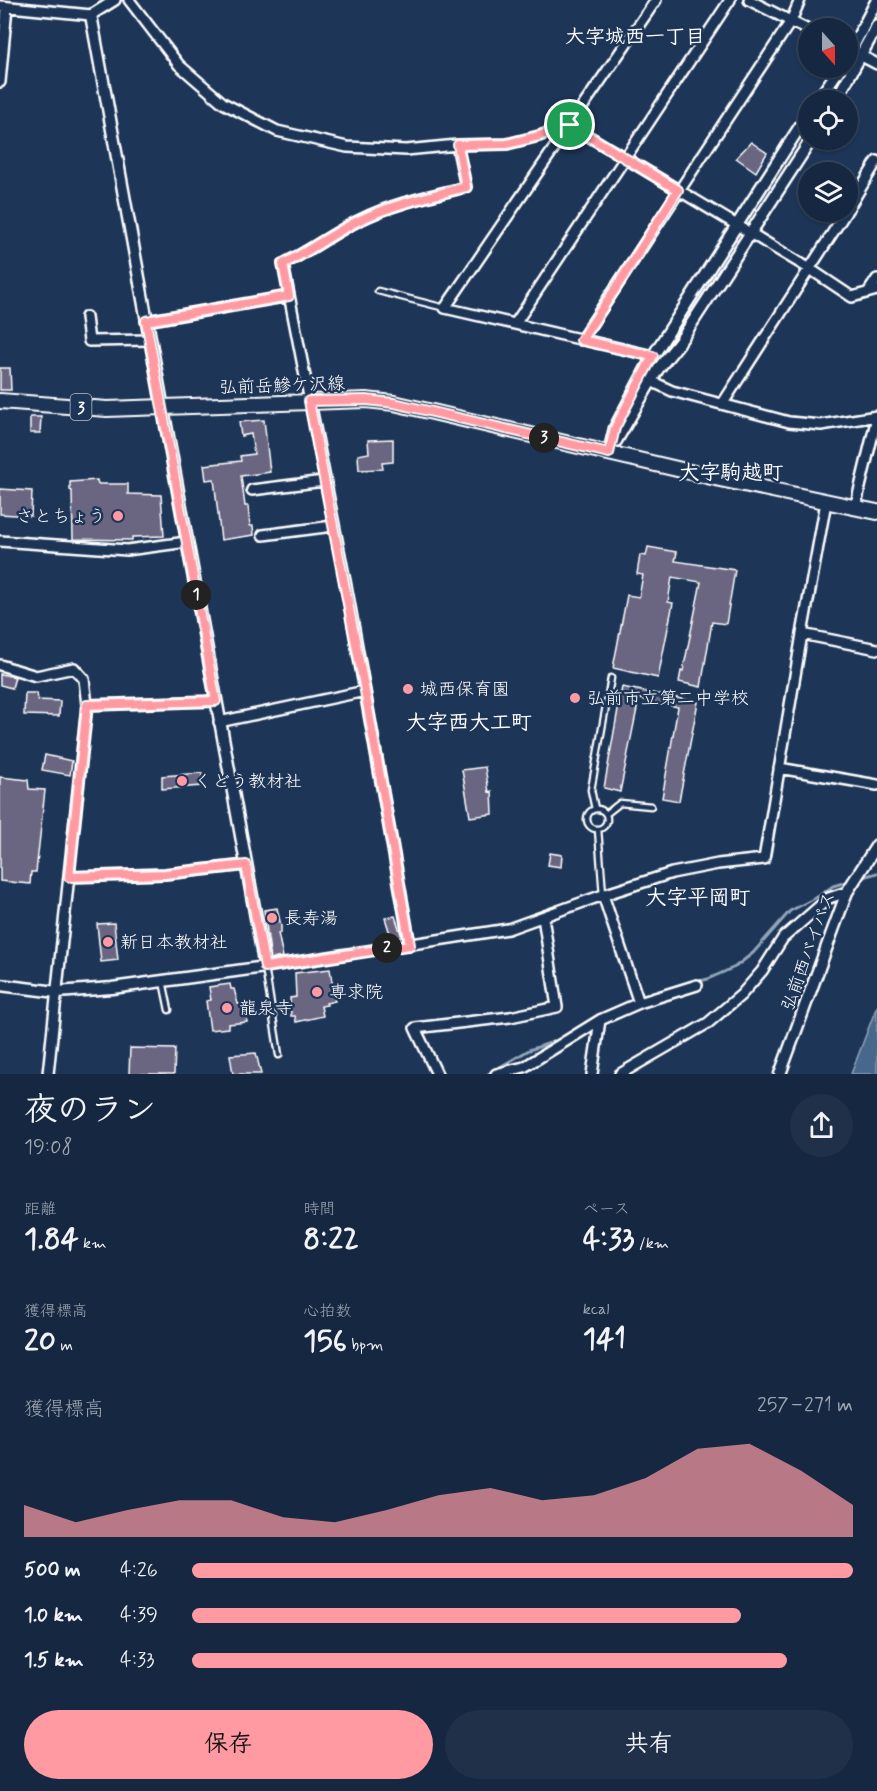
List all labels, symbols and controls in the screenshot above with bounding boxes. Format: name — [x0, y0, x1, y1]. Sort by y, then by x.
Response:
north arrow — [798, 18, 858, 78]
map controls — [798, 18, 858, 222]
district label: 大字城西一丁目 — [565, 24, 705, 51]
button: locate — [798, 90, 858, 150]
pin — [544, 99, 595, 150]
icon: arrive — [553, 108, 586, 141]
button: layers — [798, 162, 858, 222]
street label: 弘前岳鰺ケ沢線 — [219, 372, 345, 400]
road number: 3 — [70, 394, 92, 420]
pin: 3 — [529, 423, 559, 453]
text: 3 — [540, 427, 548, 448]
district label: 大字駒越町 — [679, 459, 784, 487]
place label: さとちょう — [16, 505, 106, 529]
marker: さとちょう — [111, 509, 125, 523]
pin: 1 — [181, 580, 211, 610]
text: 1 — [192, 584, 200, 605]
place label: 城西保育園 — [420, 678, 510, 702]
marker: 城西保育園 — [401, 682, 415, 696]
place label: 弘前市立第二中学校 — [587, 687, 749, 711]
marker: 弘前市立第二中学校 — [568, 691, 582, 705]
district label: 大字西大工町 — [406, 709, 532, 737]
place label: くどう教材社 — [194, 770, 302, 794]
marker: くどう教材社 — [175, 774, 189, 788]
district label: 大字平岡町 — [646, 884, 751, 912]
street label: 弘前西バイパス — [776, 888, 842, 1014]
place label: 長寿湯 — [284, 907, 338, 931]
marker: 長寿湯 — [265, 911, 279, 925]
place label: 新日本教材社 — [120, 931, 228, 955]
pin: 2 — [372, 933, 402, 963]
marker: 新日本教材社 — [101, 935, 115, 949]
text: 2 — [383, 937, 391, 958]
place label: 専求院 — [329, 981, 383, 1005]
marker: 専求院 — [310, 985, 324, 999]
place label: 龍泉寺 — [239, 997, 293, 1021]
marker: 龍泉寺 — [220, 1001, 234, 1015]
text: 夜のラン — [24, 1089, 156, 1133]
button: share — [790, 1094, 853, 1157]
text: 19:08 — [24, 1134, 72, 1161]
text: 距離 — [24, 1199, 56, 1220]
text: 時間 — [303, 1199, 335, 1220]
text: ペース — [583, 1199, 630, 1220]
text: 1.84 — [24, 1220, 79, 1259]
text: 8:22 — [303, 1220, 359, 1259]
text: 4:33 — [583, 1220, 634, 1259]
text: km — [79, 1233, 106, 1254]
text: /km — [634, 1233, 669, 1254]
text: kcal — [583, 1299, 610, 1320]
text: 獲得標高 — [24, 1301, 88, 1322]
text: 心拍数 — [303, 1301, 351, 1322]
text: 141 — [583, 1320, 626, 1359]
text: 20 — [24, 1322, 56, 1361]
text: 156 — [303, 1322, 347, 1361]
text: m — [56, 1335, 73, 1356]
text: bpm — [347, 1335, 383, 1356]
text: 257–271 m — [757, 1392, 853, 1419]
text: 獲得標高 — [24, 1396, 104, 1423]
text: 500 m — [24, 1557, 81, 1584]
text: 4:26 — [120, 1557, 158, 1584]
text: 1.0 km — [24, 1602, 83, 1629]
text: 4:39 — [120, 1602, 158, 1629]
text: 1.5 km — [24, 1647, 84, 1674]
text: 4:33 — [120, 1647, 154, 1674]
button: 保存 — [24, 1710, 433, 1779]
button: 共有 — [445, 1710, 853, 1779]

